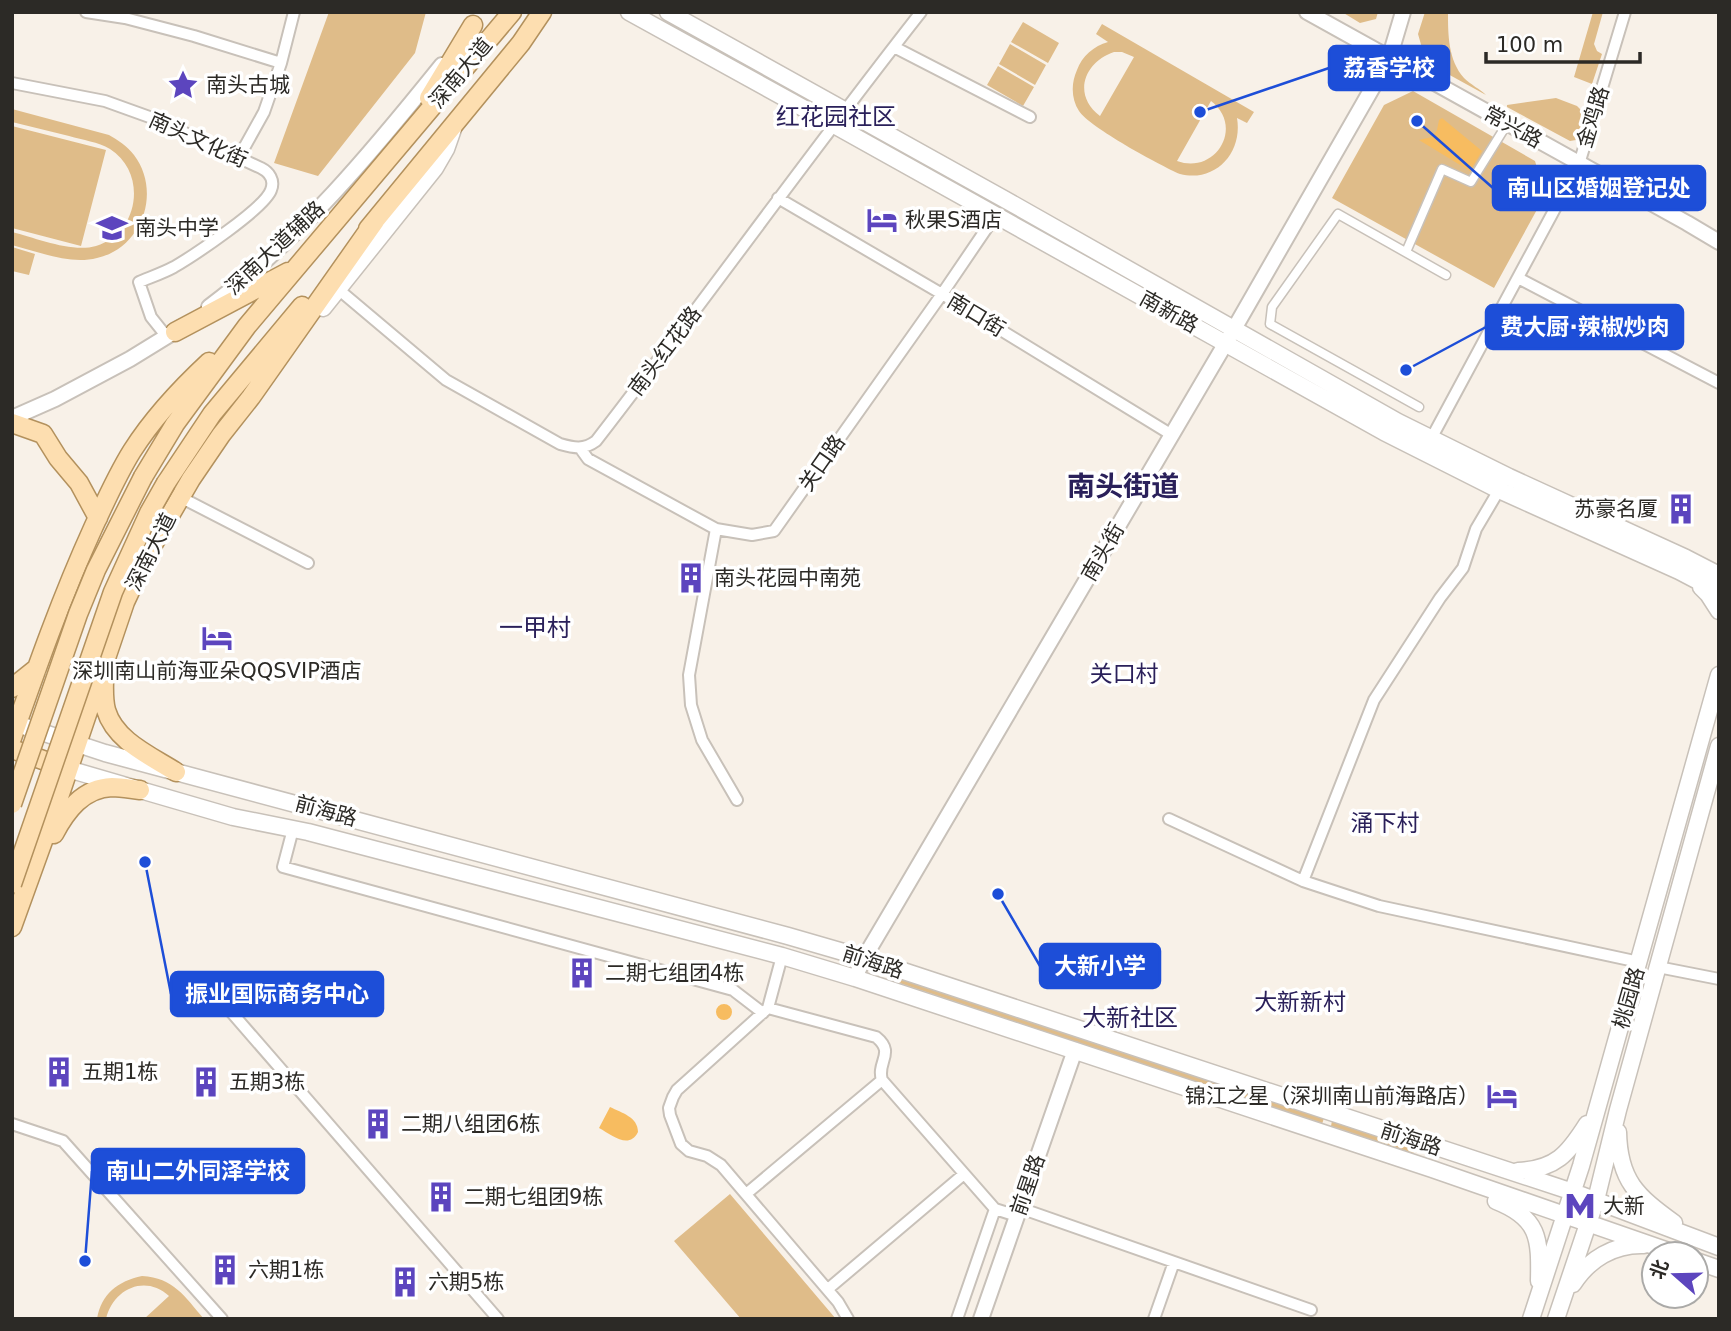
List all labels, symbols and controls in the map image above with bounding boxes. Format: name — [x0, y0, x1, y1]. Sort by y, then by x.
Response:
scale bar — [1486, 21, 1640, 65]
street label: 深南大道 — [425, 33, 497, 113]
text: 100 m — [1496, 33, 1563, 57]
callout: 荔香学校 — [1329, 46, 1449, 90]
text: 荔香学校 — [1343, 55, 1435, 81]
place icon: 南头古城 — [166, 68, 200, 102]
place label: 南头古城 — [206, 73, 290, 97]
street label: 金鸡路 — [1572, 83, 1614, 151]
street label: 常兴路 — [1480, 101, 1546, 153]
district label: 红花园社区 — [776, 103, 896, 131]
street label: 南头文化街 — [145, 108, 251, 172]
callout: 南山区婚姻登记处 — [1493, 166, 1705, 210]
text: 南山区婚姻登记处 — [1507, 175, 1691, 201]
street label: 深南大道辅路 — [221, 196, 329, 300]
hotel icon: 秋果S酒店 — [865, 203, 899, 237]
place label: 秋果S酒店 — [905, 208, 1002, 232]
school or university icon: 南头中学 — [95, 211, 129, 245]
place label: 南头中学 — [135, 216, 219, 240]
street label: 南新路 — [1136, 286, 1202, 338]
street label: 南口街 — [943, 288, 1009, 342]
street label: 南头红花路 — [624, 302, 706, 400]
callout: 费大厨·辣椒炒肉 — [1486, 305, 1683, 349]
text: 费大厨·辣椒炒肉 — [1500, 314, 1670, 340]
street label: 关口路 — [794, 430, 850, 496]
district label: 南头街道 — [1067, 470, 1179, 503]
building icon: 苏豪名厦 — [1664, 492, 1698, 526]
place label: 苏豪名厦 — [1574, 497, 1658, 521]
street label: 深南大道 — [121, 509, 181, 595]
street label: 南头街 — [1077, 519, 1129, 585]
building icon: 南头花园中南苑 — [674, 561, 708, 595]
place label: 南头花园中南苑 — [714, 566, 861, 590]
district label: 一甲村 — [499, 614, 571, 642]
hotel icon: 深圳南山前海亚朵QQSVIP酒店 — [200, 621, 234, 655]
place label: 深圳南山前海亚朵QQSVIP酒店 — [72, 659, 362, 683]
district label: 关口村 — [1090, 661, 1159, 687]
street label: 前海路 — [292, 791, 360, 831]
district label: 涌下村 — [1351, 810, 1420, 836]
street label: 前海路 — [839, 941, 907, 983]
callout: 大新小学 — [1040, 944, 1160, 988]
text: 大新小学 — [1054, 953, 1146, 979]
building icon: 二期七组团4栋 — [565, 956, 599, 990]
place label: 二期七组团4栋 — [605, 961, 744, 985]
street label: 桃园路 — [1609, 964, 1649, 1032]
callout: 振业国际商务中心 — [171, 972, 383, 1016]
text: 振业国际商务中心 — [185, 981, 369, 1007]
district label: 大新新村 — [1254, 989, 1346, 1015]
district label: 大新社区 — [1082, 1004, 1178, 1032]
building icon: 五期1栋 — [42, 1055, 76, 1089]
place label: 五期1栋 — [82, 1060, 158, 1084]
building icon: 五期3栋 — [189, 1065, 223, 1099]
place label: 五期3栋 — [229, 1070, 305, 1094]
hotel icon: 锦江之星（深圳南山前海路店） — [1485, 1079, 1519, 1113]
place label: 锦江之星（深圳南山前海路店） — [1185, 1084, 1479, 1108]
building icon: 二期八组团6栋 — [361, 1107, 395, 1141]
place label: 二期八组团6栋 — [401, 1112, 540, 1136]
street label: 前海路 — [1377, 1118, 1445, 1160]
callout: 南山二外同泽学校 — [92, 1149, 304, 1193]
street label: 前星路 — [1006, 1151, 1050, 1219]
text: 南山二外同泽学校 — [106, 1158, 290, 1184]
building icon: 二期七组团9栋 — [424, 1180, 458, 1214]
place label: 二期七组团9栋 — [464, 1185, 603, 1209]
metro station icon: 大新 — [1563, 1189, 1597, 1223]
place label: 大新 — [1603, 1194, 1645, 1218]
north arrow — [1640, 1240, 1710, 1310]
building icon: 六期1栋 — [208, 1253, 242, 1287]
text: 北 — [1645, 1256, 1673, 1282]
place label: 六期1栋 — [248, 1258, 324, 1282]
building icon: 六期5栋 — [388, 1265, 422, 1299]
place label: 六期5栋 — [428, 1270, 504, 1294]

